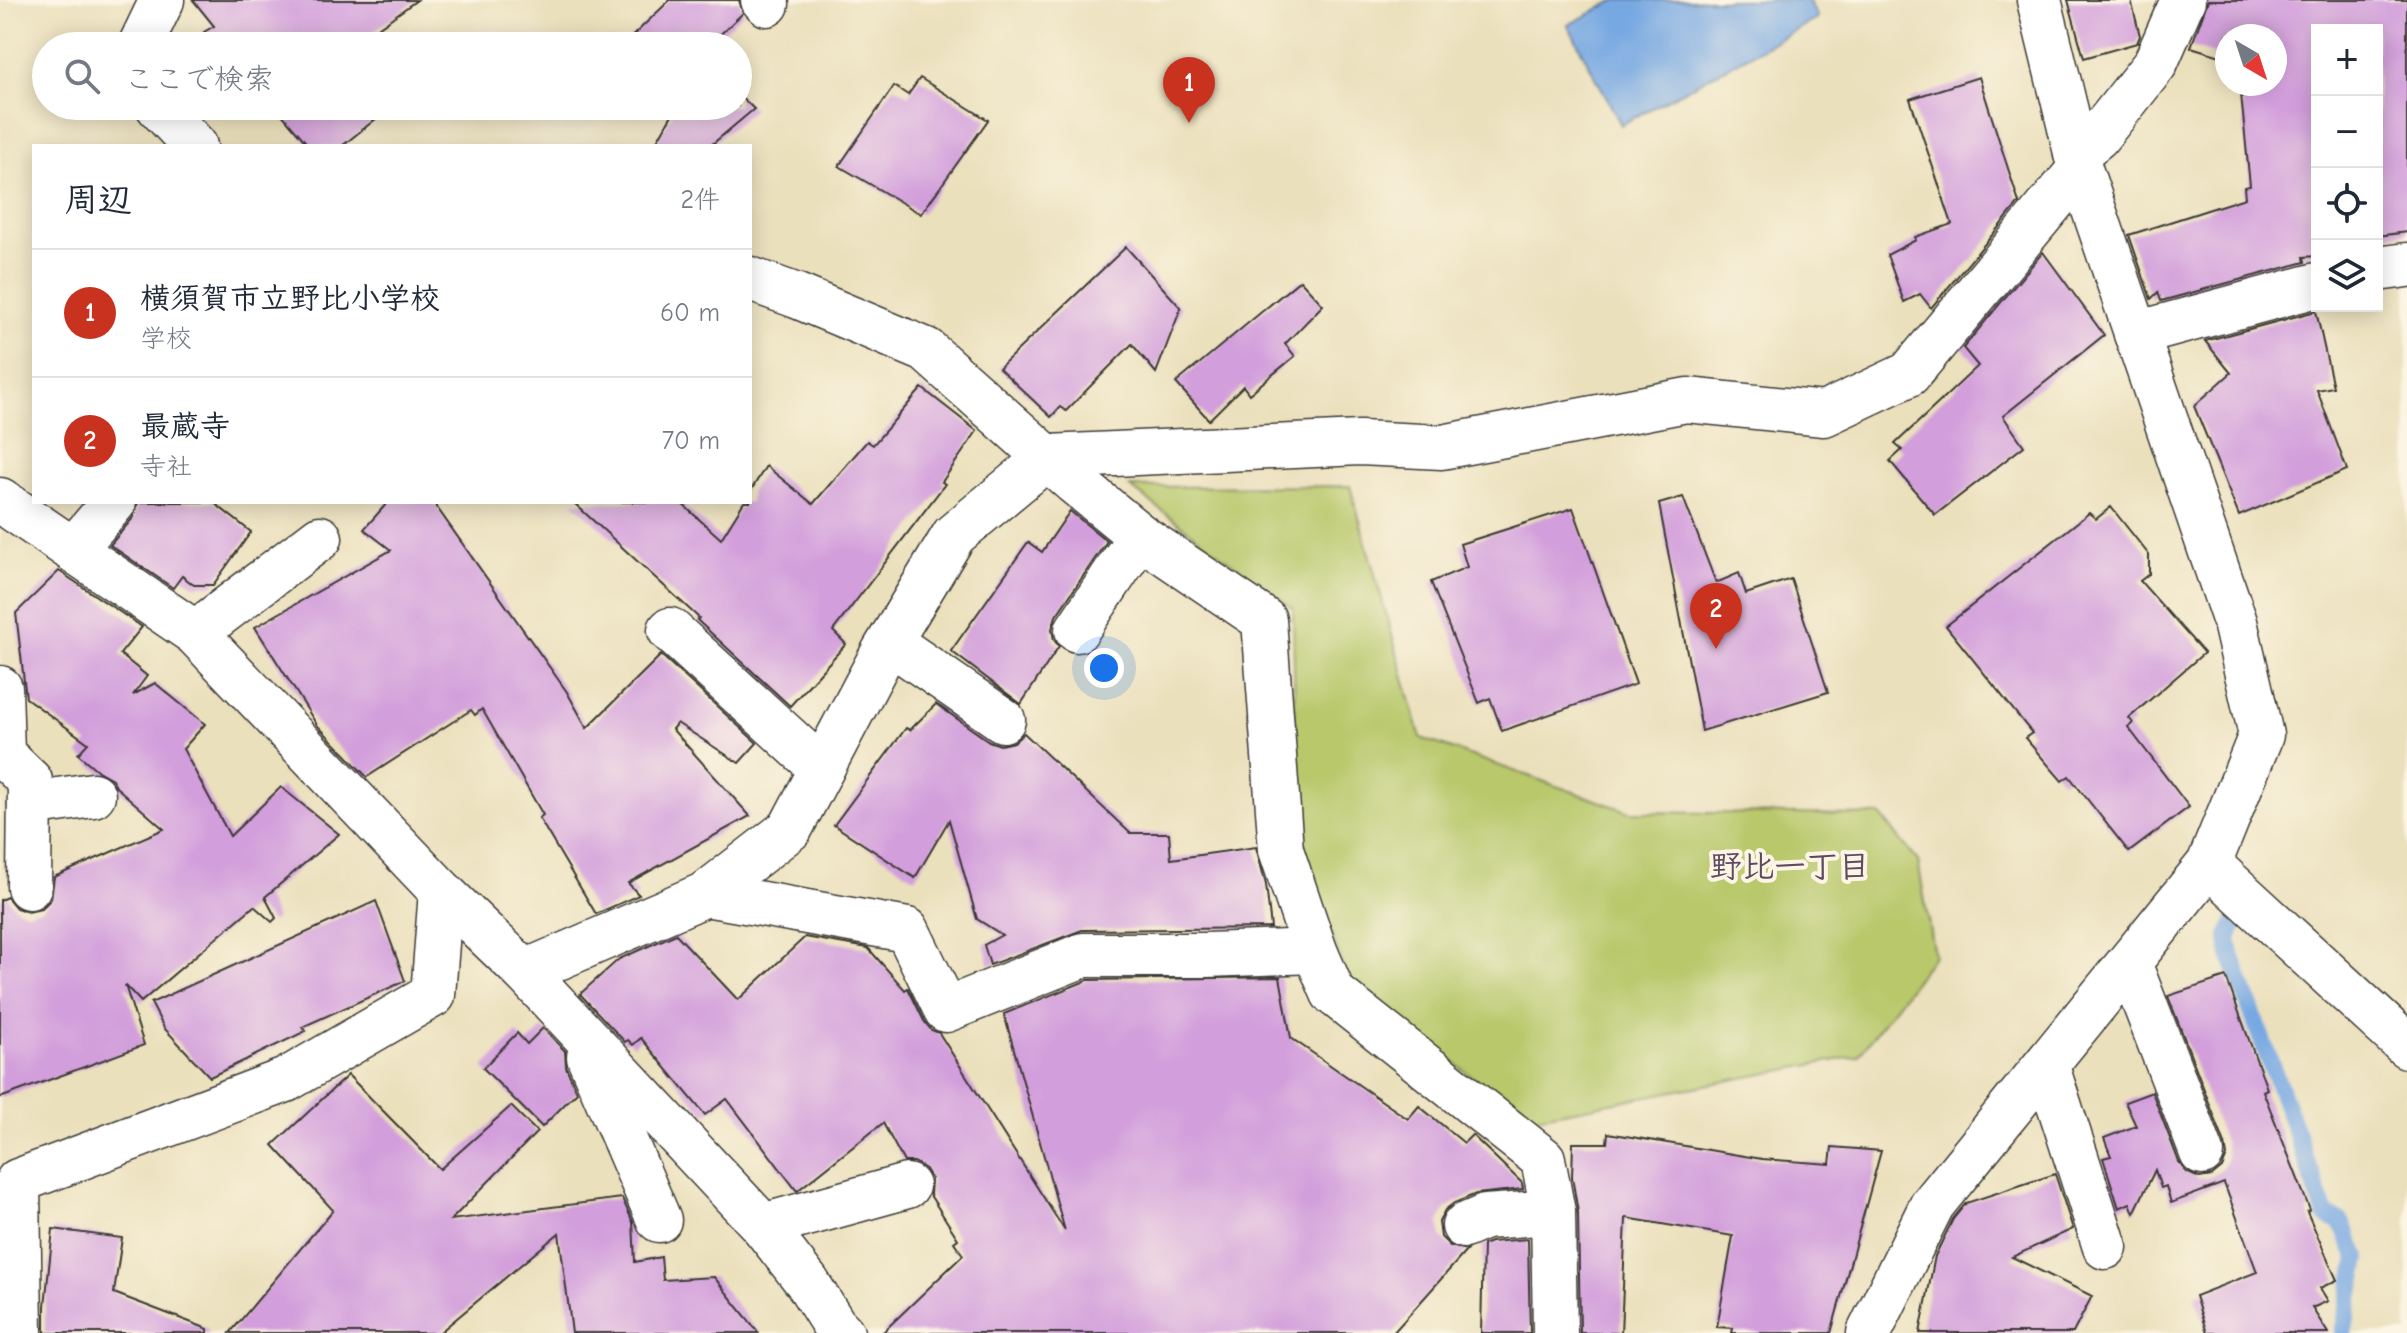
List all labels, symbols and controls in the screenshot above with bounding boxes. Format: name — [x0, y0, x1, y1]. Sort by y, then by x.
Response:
north arrow — [2215, 24, 2287, 96]
map controls — [2311, 24, 2383, 312]
button: + — [2311, 24, 2383, 96]
search box — [32, 32, 752, 120]
icon: search — [60, 54, 104, 98]
pin: 1 — [1163, 57, 1215, 123]
text: ここで検索 — [124, 62, 274, 97]
button: − — [2311, 96, 2383, 168]
button: locate — [2311, 168, 2383, 240]
text: 周辺 — [64, 180, 132, 220]
text: 2件 — [680, 185, 720, 215]
button: layers — [2311, 240, 2383, 312]
text: 横須賀市立野比小学校 — [140, 281, 440, 316]
text: 1 — [85, 298, 95, 328]
text: 60 m — [660, 298, 720, 328]
text: 学校 — [140, 324, 192, 354]
text: 最蔵寺 — [140, 409, 230, 444]
text: 2 — [84, 426, 96, 456]
text: 70 m — [662, 426, 720, 456]
text: 寺社 — [140, 452, 192, 482]
pin: 2 — [1690, 583, 1742, 649]
your location — [1084, 648, 1124, 688]
district label: 野比一丁目 — [1710, 848, 1870, 885]

